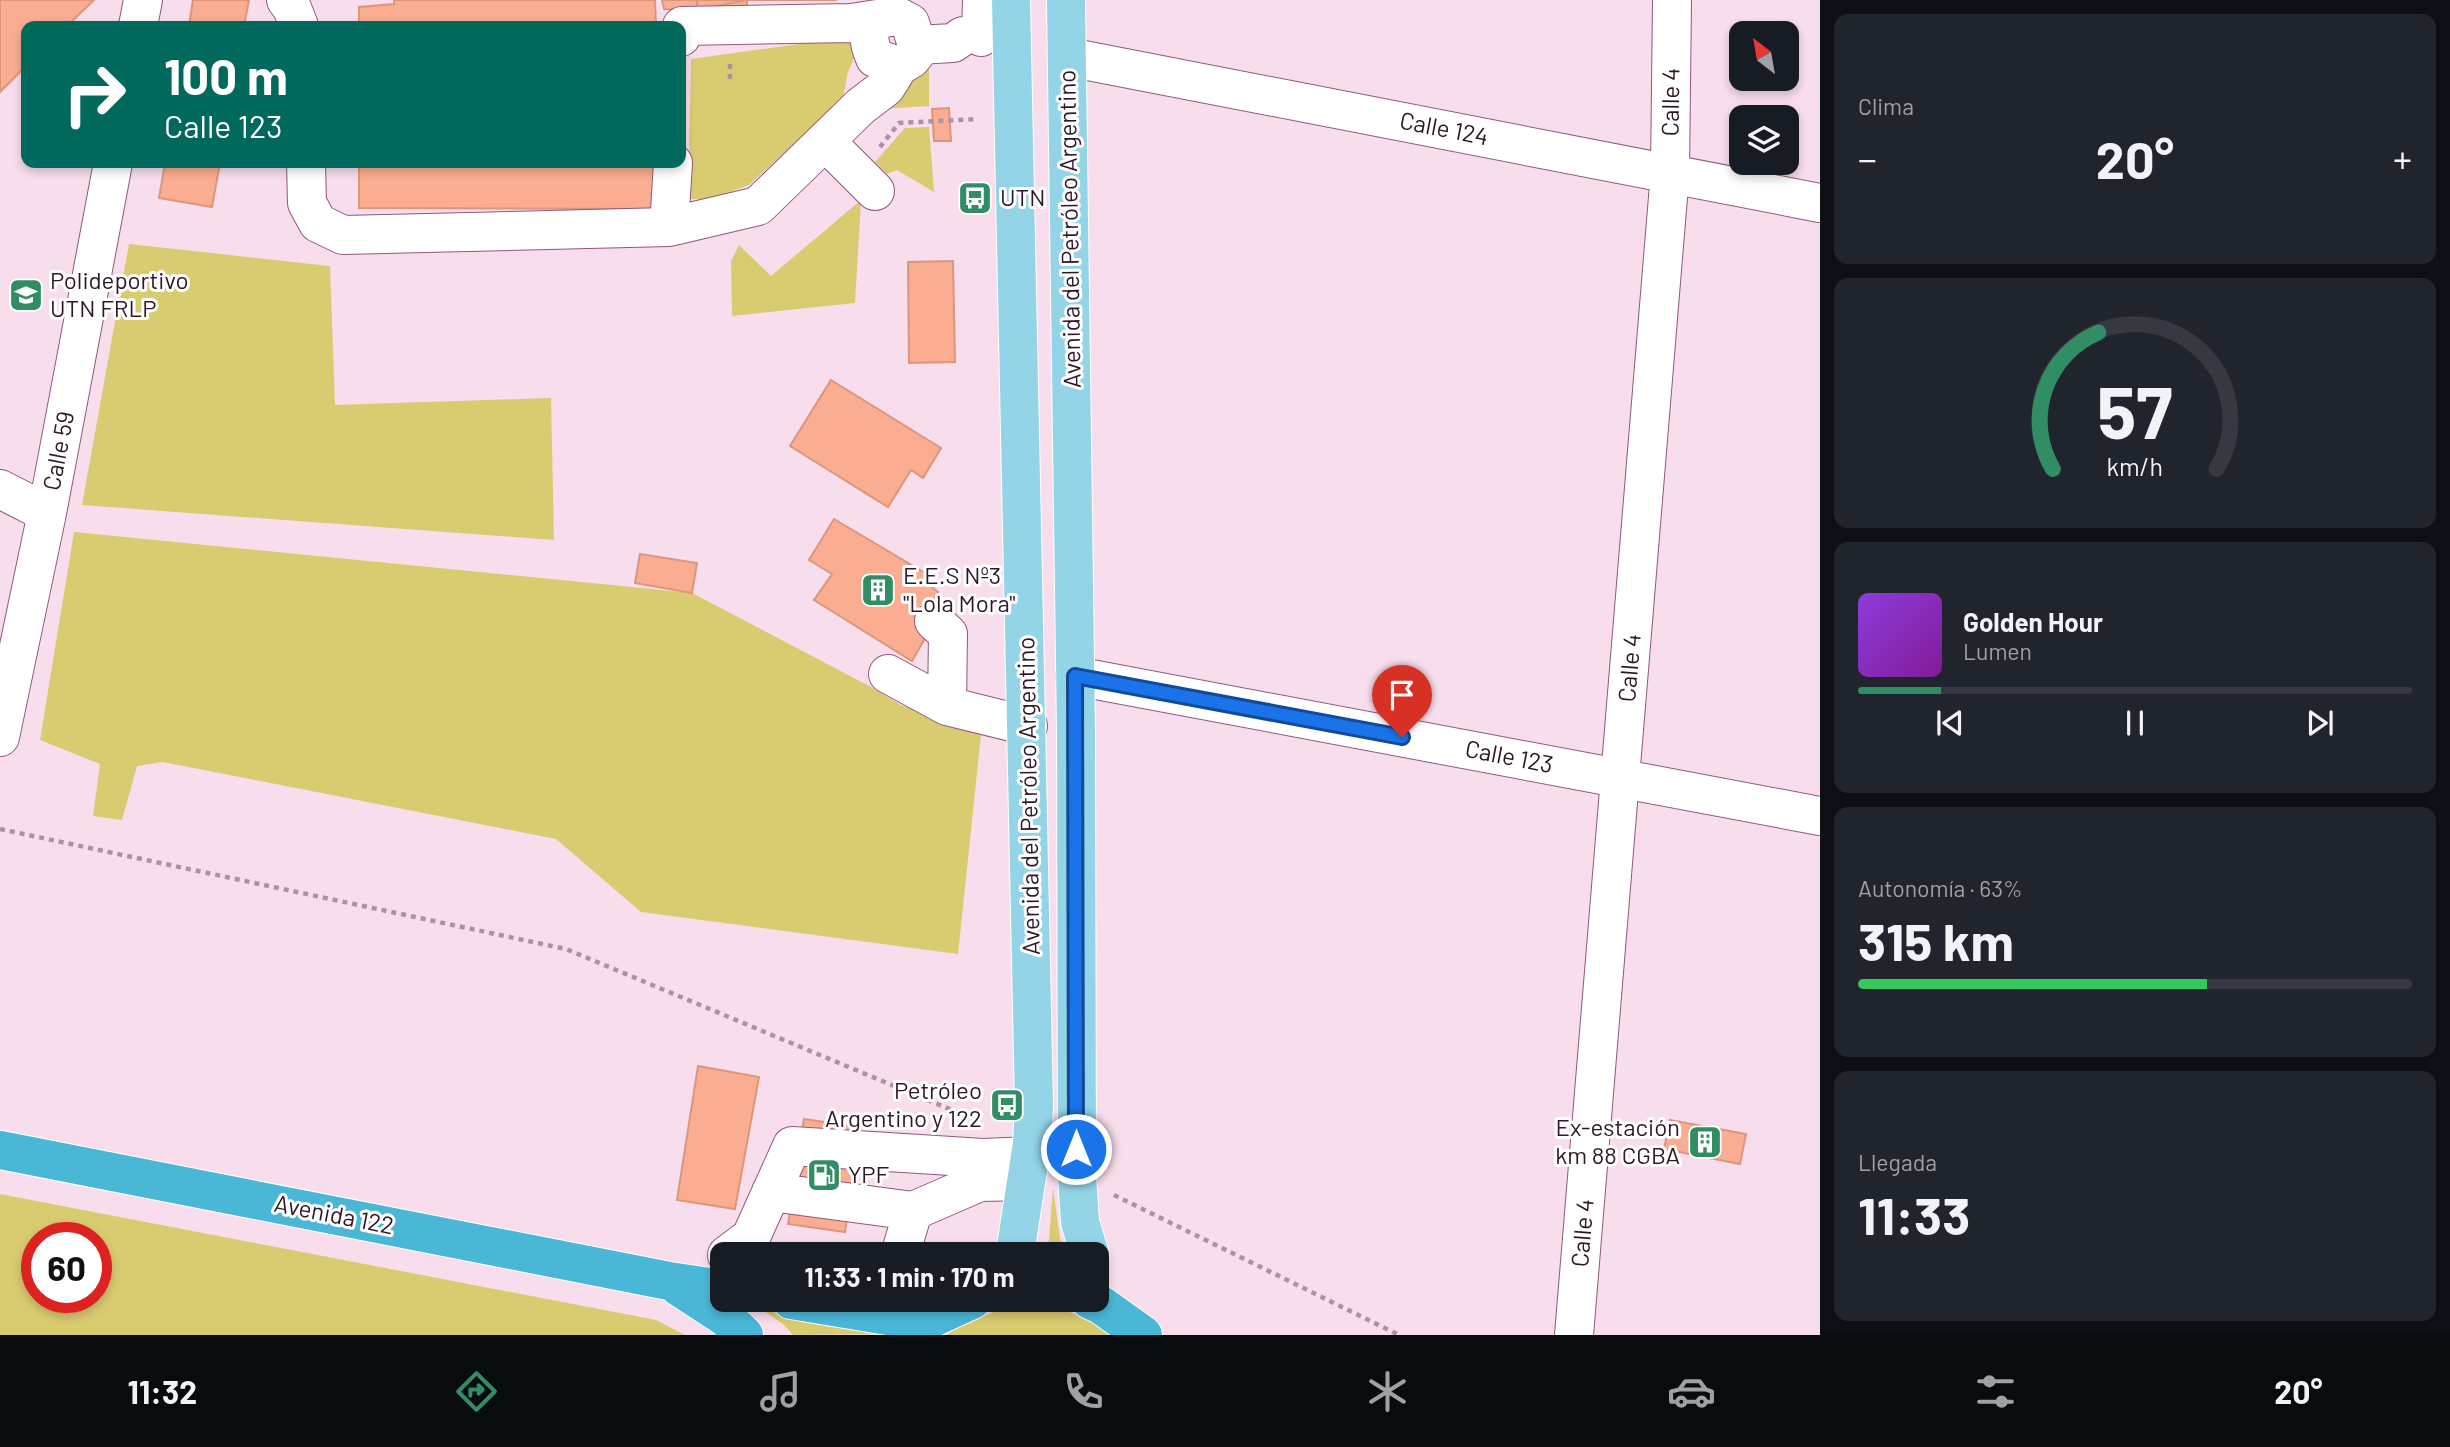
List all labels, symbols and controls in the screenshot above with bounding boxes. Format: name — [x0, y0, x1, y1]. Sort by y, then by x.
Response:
north arrow — [1729, 21, 1799, 91]
map controls — [1729, 21, 1799, 175]
text: 100 m — [164, 46, 288, 105]
icon: right — [49, 49, 140, 140]
street label: Calle 4 — [1654, 67, 1685, 136]
street label: Avenida del Petróleo Argentino — [1051, 70, 1086, 388]
text: Clima — [1858, 92, 1914, 120]
street label: Calle 124 — [1397, 105, 1491, 150]
button: layers — [1729, 105, 1799, 175]
text: Calle 123 — [164, 106, 282, 144]
text: 20° — [2096, 127, 2174, 189]
text: − — [1858, 135, 1877, 181]
text: + — [2393, 135, 2412, 181]
bus stop icon: UTN — [956, 179, 994, 217]
place label: UTN — [1000, 182, 1045, 211]
place label: Polideportivo UTN FRLP — [50, 265, 189, 322]
school or university icon: Polideportivo UTN FRLP — [7, 276, 45, 314]
text: 57 — [2097, 367, 2173, 455]
street label: Calle 59 — [36, 409, 79, 493]
text: km/h — [2107, 451, 2163, 481]
place label: E.E.S Nº3 "Lola Mora" — [903, 560, 1015, 617]
building icon: E.E.S Nº3 "Lola Mora" — [859, 571, 897, 609]
text: Golden Hour — [1963, 606, 2103, 637]
street label: Calle 4 — [1611, 632, 1646, 703]
street label: Avenida del Petróleo Argentino — [1010, 637, 1045, 955]
text: Lumen — [1963, 637, 2032, 665]
pin — [1372, 665, 1432, 737]
icon: arrive — [1383, 676, 1421, 714]
icon: previous — [1931, 704, 1969, 742]
icon: pause — [2116, 704, 2154, 742]
icon: next — [2301, 704, 2339, 742]
street label: Calle 123 — [1463, 733, 1556, 778]
text: Autonomía · 63% — [1858, 874, 2023, 902]
text: 315 km — [1858, 909, 2014, 971]
place label: Petróleo Argentino y 122 — [825, 1075, 982, 1132]
bus stop icon: Petróleo Argentino y 122 — [988, 1086, 1026, 1124]
position arrow — [1039, 1112, 1113, 1186]
place label: Ex-estación km 88 CGBA — [1555, 1112, 1680, 1169]
building icon: Ex-estación km 88 CGBA — [1686, 1123, 1724, 1161]
text: Llegada — [1858, 1148, 1937, 1176]
fuel station icon: YPF — [805, 1156, 843, 1194]
place label: YPF — [848, 1159, 889, 1188]
text: 11:33 — [1858, 1183, 1970, 1245]
street label: Avenida 122 — [272, 1188, 396, 1239]
street label: Calle 4 — [1564, 1197, 1599, 1268]
speed limit sign: 60 — [21, 1222, 112, 1313]
text: 11:33 · 1 min · 170 m — [805, 1261, 1014, 1292]
icon: directions — [452, 1367, 501, 1416]
icon: music — [756, 1367, 805, 1416]
icon: phone — [1059, 1367, 1108, 1416]
icon: climate — [1363, 1367, 1412, 1416]
icon: car — [1667, 1367, 1716, 1416]
icon: filters — [1971, 1367, 2020, 1416]
text: 11:32 — [127, 1372, 197, 1410]
text: 20° — [2274, 1372, 2323, 1410]

